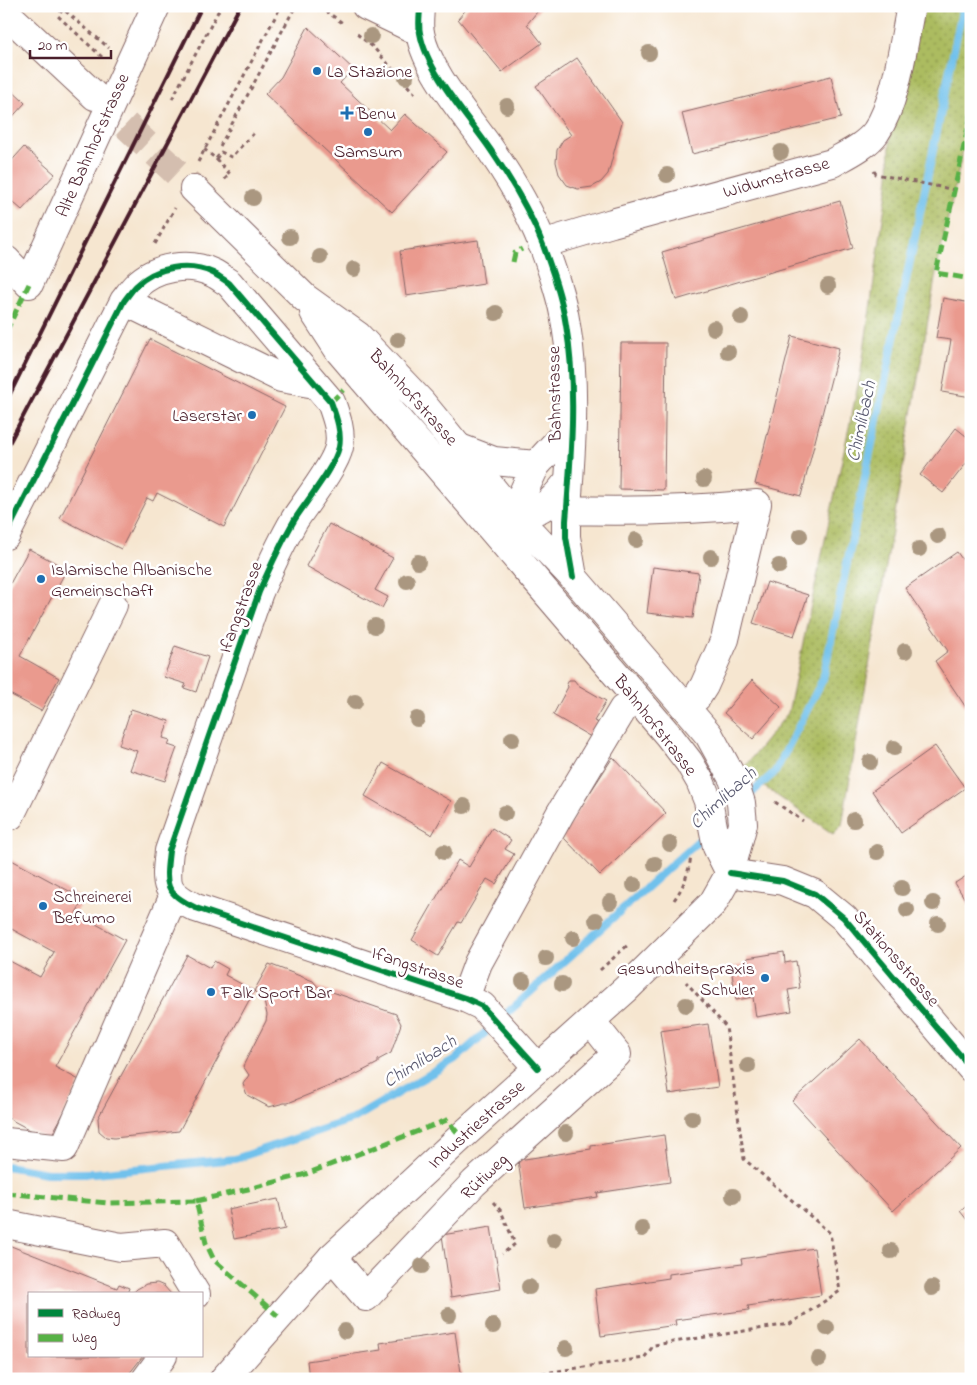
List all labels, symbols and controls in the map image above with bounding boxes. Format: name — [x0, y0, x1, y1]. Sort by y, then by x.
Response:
scale bar — [30, 28, 111, 60]
text: 20 m — [38, 35, 68, 57]
place label: La Stazione — [327, 60, 413, 86]
marker: La Stazione — [311, 65, 323, 77]
street label: Alte Bahnhofstrasse — [50, 69, 138, 222]
place label: Benu — [356, 102, 396, 128]
marker: Benu — [341, 107, 353, 119]
marker: Samsum — [362, 126, 374, 138]
place label: Samsum — [334, 140, 402, 166]
street label: Widumstrasse — [720, 151, 834, 206]
street label: Bahnhofstrasse — [361, 343, 464, 453]
street label: Bahnstrasse — [542, 345, 570, 443]
water label: Chimlibach — [841, 378, 884, 464]
place label: Laserstar — [172, 404, 242, 430]
marker: Laserstar — [246, 409, 258, 421]
street label: Ifangstrasse — [213, 557, 272, 658]
place label: Islamische Albanische Gemeinschaft — [51, 558, 213, 605]
marker: Islamische Albanische Gemeinschaft — [35, 573, 47, 585]
street label: Bahnhofstrasse — [606, 669, 703, 783]
water label: Chimlibach — [684, 761, 764, 836]
place label: Schreinerei Befumo — [52, 885, 132, 932]
marker: Schreinerei Befumo — [37, 900, 49, 912]
street label: Stationsstrasse — [846, 905, 946, 1014]
street label: Ifangstrasse — [367, 941, 468, 998]
place label: Gesundheitspraxis Schuler — [617, 957, 755, 1004]
marker: Gesundheitspraxis Schuler — [759, 972, 771, 984]
place label: Falk Sport Bar — [220, 981, 332, 1007]
marker: Falk Sport Bar — [205, 986, 217, 998]
water label: Chimlibach — [378, 1028, 463, 1095]
street label: Industriestrasse — [423, 1074, 532, 1176]
street label: Rütiweg — [456, 1148, 516, 1207]
legend — [28, 1292, 202, 1358]
text: Radweg — [72, 1303, 120, 1326]
text: Weg — [72, 1327, 97, 1350]

